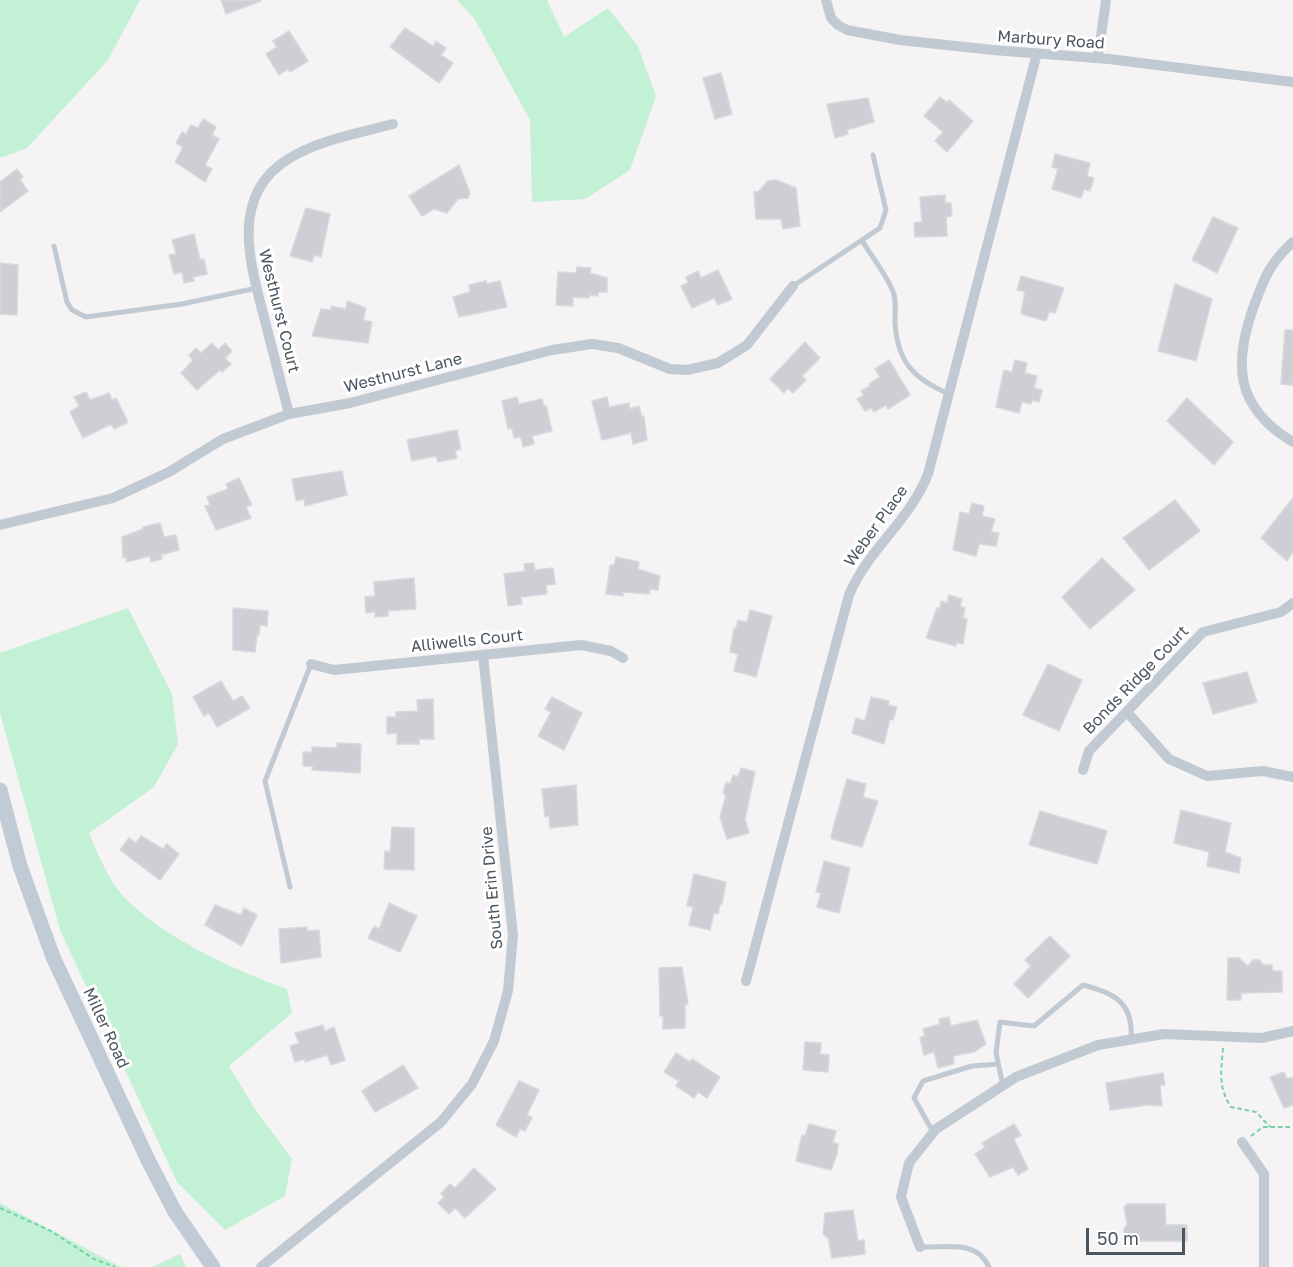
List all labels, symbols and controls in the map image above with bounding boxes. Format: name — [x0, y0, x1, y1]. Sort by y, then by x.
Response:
street label: Marbury Road — [997, 27, 1105, 53]
street label: Westhurst Court — [254, 247, 304, 375]
street label: Westhurst Lane — [342, 349, 464, 397]
street label: Weber Place — [840, 482, 912, 570]
street label: Bonds Ridge Court — [1079, 622, 1193, 738]
street label: Alliwells Court — [410, 626, 524, 656]
street label: South Erin Drive — [477, 826, 507, 950]
street label: Miller Road — [79, 985, 133, 1071]
scale bar — [1089, 1216, 1188, 1254]
text: 50 m — [1097, 1227, 1139, 1249]

